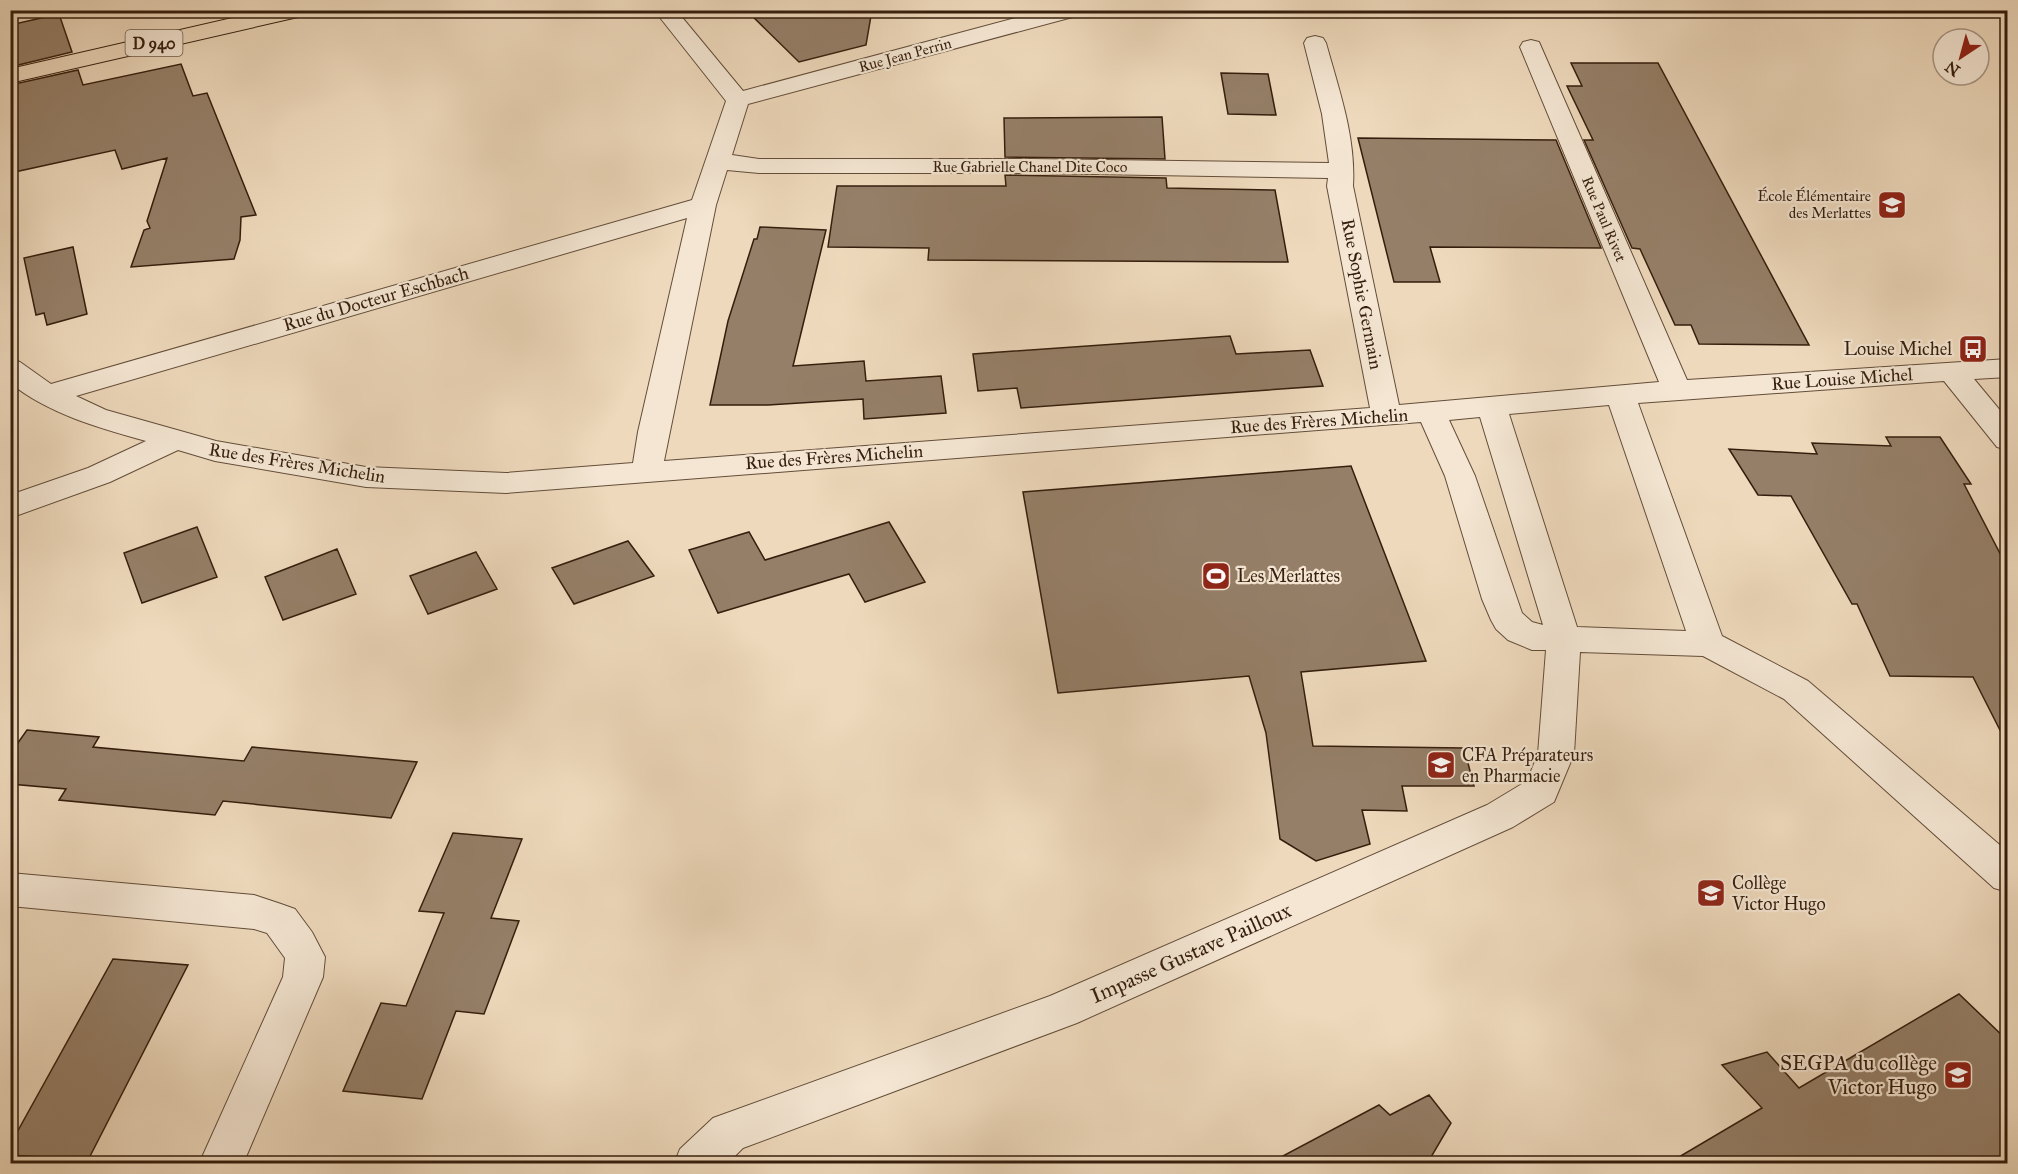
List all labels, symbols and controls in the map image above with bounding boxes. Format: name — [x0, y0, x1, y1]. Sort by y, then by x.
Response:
north arrow — [1931, 27, 1991, 87]
road number: D 940 — [126, 30, 182, 56]
street label: Rue Jean Perrin — [857, 34, 954, 77]
text: N — [1941, 57, 1964, 80]
street label: Rue Gabrielle Chanel Dite Coco — [932, 158, 1128, 176]
street label: Rue Paul Rivet — [1578, 174, 1630, 265]
place label: École Élémentaire des Merlattes — [1757, 186, 1871, 222]
school or university icon: École Élémentaire des Merlattes — [1876, 189, 1908, 221]
street label: Rue Sophie Germain — [1337, 217, 1387, 371]
street label: Rue du Docteur Eschbach — [281, 262, 471, 336]
bus stop icon: Louise Michel — [1957, 333, 1989, 365]
place label: Louise Michel — [1844, 338, 1952, 360]
street label: Rue Louise Michel — [1771, 363, 1914, 395]
street label: Rue des Frères Michelin — [1229, 404, 1409, 438]
street label: Rue des Frères Michelin — [207, 438, 387, 488]
street label: Rue des Frères Michelin — [744, 440, 924, 474]
sports icon: Les Merlattes — [1200, 560, 1232, 592]
place label: Les Merlattes — [1237, 565, 1340, 587]
place label: CFA Préparateurs en Pharmacie — [1462, 744, 1593, 787]
school or university icon: CFA Préparateurs en Pharmacie — [1425, 749, 1457, 781]
place label: Collège Victor Hugo — [1731, 872, 1826, 916]
school or university icon: Collège Victor Hugo — [1695, 877, 1727, 909]
street label: Impasse Gustave Pailloux — [1087, 897, 1296, 1009]
place label: SEGPA du collège Victor Hugo — [1780, 1050, 1937, 1100]
school or university icon: SEGPA du collège Victor Hugo — [1942, 1059, 1974, 1091]

